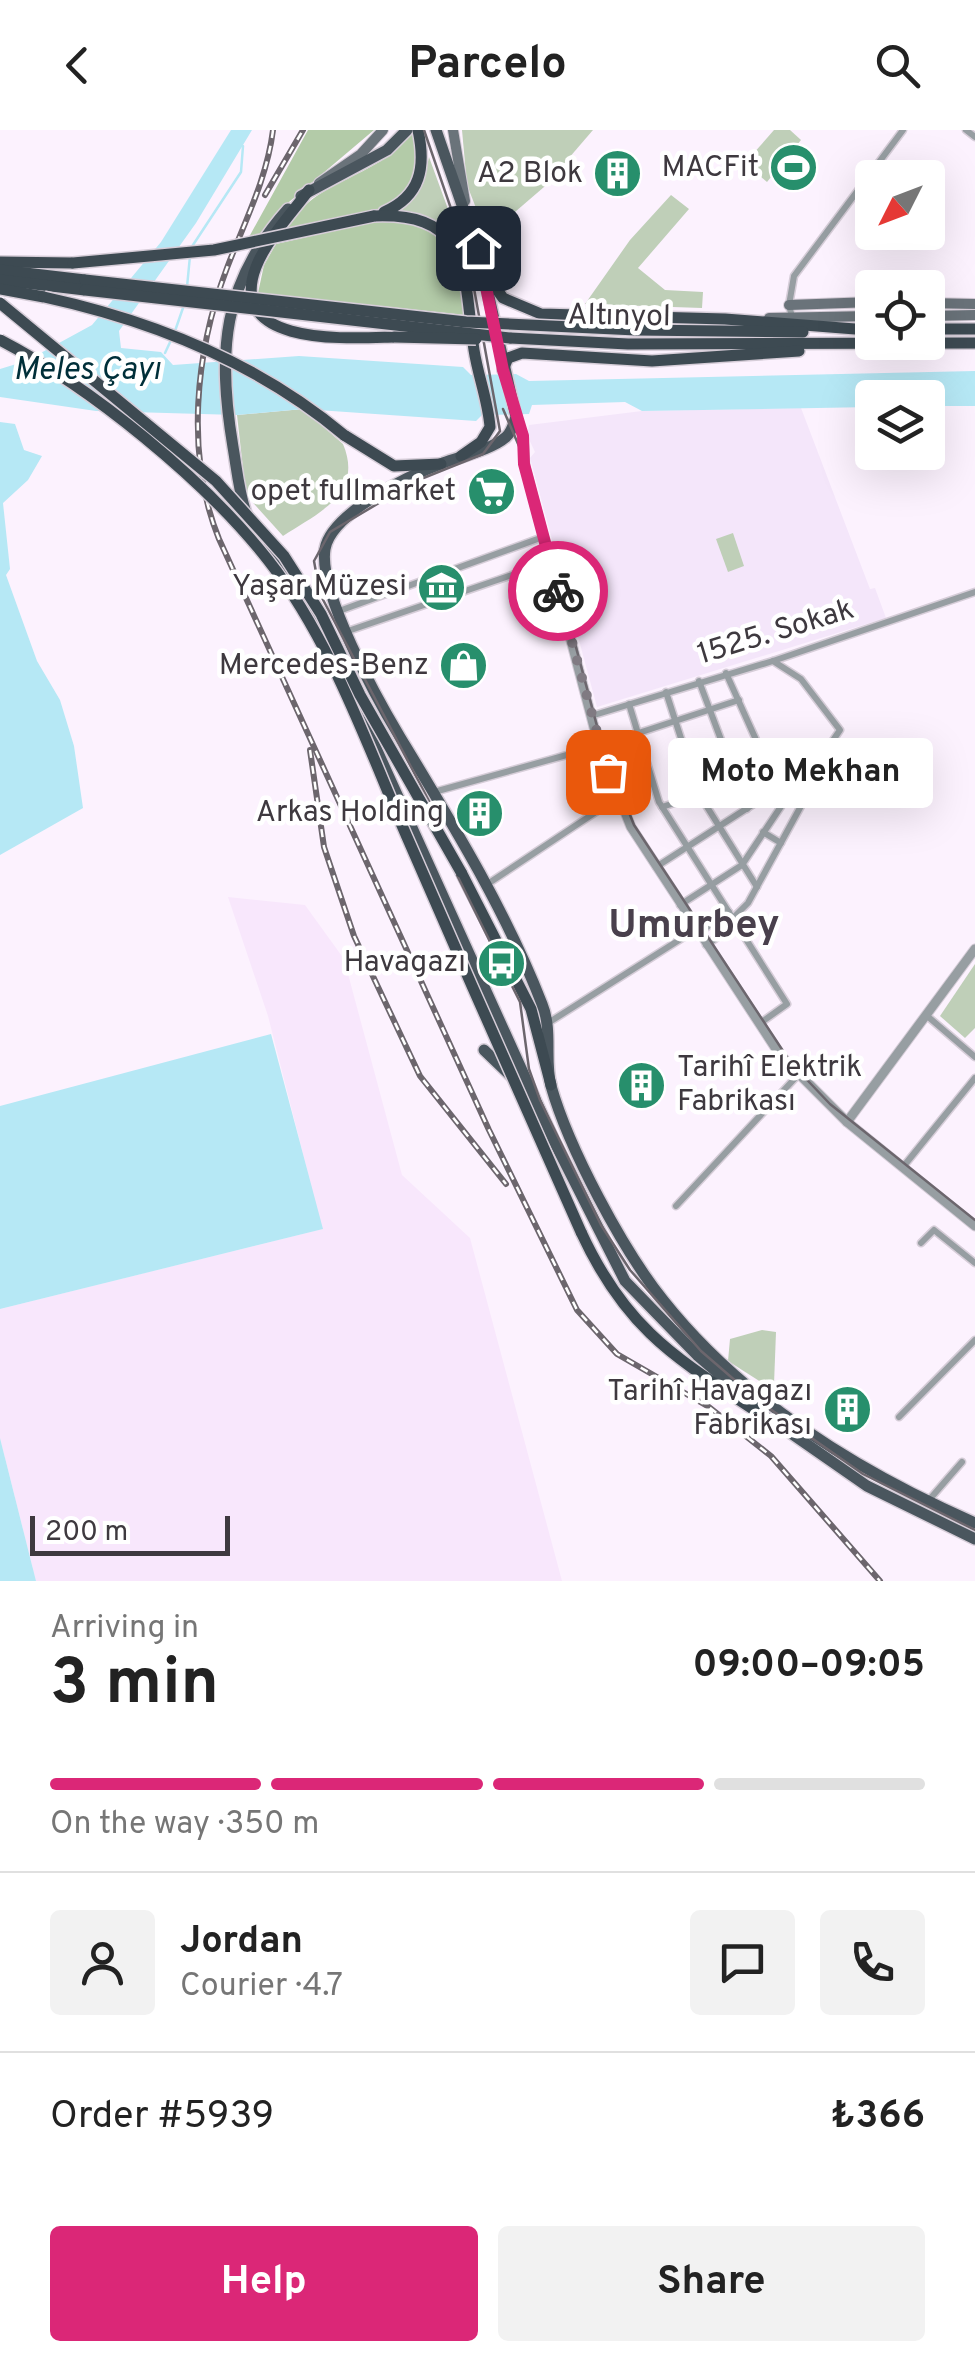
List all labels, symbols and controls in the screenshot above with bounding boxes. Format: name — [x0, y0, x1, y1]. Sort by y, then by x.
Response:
text: Parcelo — [408, 37, 567, 94]
icon: back — [50, 38, 105, 93]
icon: search — [870, 38, 925, 93]
sports icon: MACFit — [768, 142, 820, 194]
building icon: A2 Blok — [592, 148, 644, 200]
place label: MACFit — [661, 150, 759, 187]
place label: A2 Blok — [477, 156, 583, 193]
north arrow — [855, 160, 945, 250]
map controls — [855, 160, 945, 470]
pin — [436, 206, 521, 291]
icon: home — [451, 221, 506, 276]
button: locate — [855, 270, 945, 360]
street label: Altınyol — [567, 298, 671, 336]
water label: Meles Çayı — [13, 351, 162, 391]
button: layers — [855, 380, 945, 470]
supermarket icon: opet fullmarket — [465, 466, 517, 518]
place label: opet fullmarket — [250, 474, 456, 511]
courier — [508, 541, 608, 641]
museum icon: Yaşar Müzesi — [416, 561, 468, 613]
icon: bike — [531, 564, 586, 619]
place label: Yaşar Müzesi — [232, 569, 407, 606]
street label: 1525. Sokak — [693, 592, 859, 674]
shop icon: Mercedes-Benz — [438, 640, 490, 692]
place label: Mercedes-Benz — [219, 648, 429, 685]
pin — [566, 730, 651, 815]
callout: Moto Mekhan — [668, 737, 933, 807]
icon: bag — [581, 745, 636, 800]
text: Moto Mekhan — [701, 753, 900, 793]
building icon: Arkas Holding — [453, 787, 505, 839]
place label: Arkas Holding — [256, 795, 444, 832]
district label: Umurbey — [608, 902, 780, 952]
bus stop icon: Havagazı — [475, 937, 527, 989]
place label: Havagazı — [344, 945, 466, 982]
place label: Tarihî Elektrik Fabrikası — [677, 1050, 862, 1121]
building icon: Tarihî Elektrik Fabrikası — [616, 1059, 668, 1111]
place label: Tarihî Havagazı Fabrikası — [607, 1374, 812, 1445]
building icon: Tarihî Havagazı Fabrikası — [821, 1383, 873, 1435]
scale bar — [30, 1511, 230, 1556]
text: 200 m — [45, 1515, 128, 1551]
text: Arriving in — [50, 1609, 199, 1649]
text: 09:00–09:05 — [693, 1642, 925, 1691]
text: 3 min — [50, 1645, 219, 1727]
text: On the way · 350 m — [50, 1805, 319, 1845]
button: person — [50, 1910, 155, 2015]
button: chat — [690, 1910, 795, 2015]
button: phone — [820, 1910, 925, 2015]
text: Jordan — [180, 1918, 303, 1967]
text: Courier · 4.7 — [180, 1967, 343, 2007]
text: Order #5939 — [50, 2093, 274, 2142]
text: ₺366 — [831, 2093, 925, 2142]
button: Help — [50, 2226, 478, 2341]
button: Share — [498, 2226, 925, 2341]

